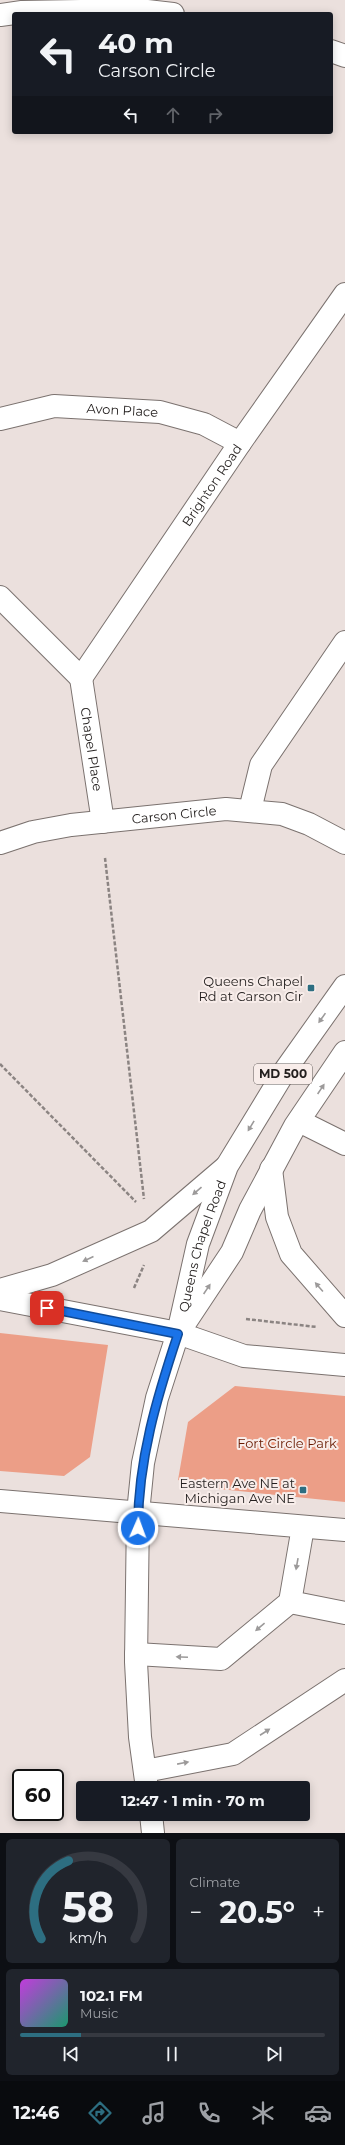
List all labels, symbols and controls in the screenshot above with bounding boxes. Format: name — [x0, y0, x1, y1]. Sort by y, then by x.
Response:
text: 40 m — [98, 26, 174, 60]
icon: left — [32, 28, 84, 80]
text: Carson Circle — [98, 60, 216, 82]
icon: left — [120, 104, 142, 126]
icon: ahead — [162, 104, 184, 126]
icon: right — [204, 104, 226, 126]
street label: Avon Place — [86, 400, 159, 420]
street label: Brighton Road — [178, 441, 245, 529]
street label: Chapel Place — [78, 706, 106, 792]
street label: Carson Circle — [131, 802, 217, 827]
place label: Queens Chapel Rd at Carson Cir — [198, 973, 303, 1004]
marker: Queens Chapel Rd at Carson Cir — [306, 983, 316, 993]
one-way arrow — [318, 1013, 326, 1023]
road number: MD 500 — [254, 1064, 312, 1084]
one-way arrow — [317, 1083, 325, 1094]
one-way arrow — [247, 1121, 255, 1131]
street label: Queens Chapel Road — [175, 1178, 229, 1314]
one-way arrow — [192, 1187, 203, 1196]
one-way arrow — [82, 1256, 94, 1262]
one-way arrow — [315, 1282, 324, 1292]
one-way arrow — [203, 1284, 211, 1295]
pin — [30, 1291, 64, 1325]
icon: arrive — [36, 1297, 58, 1319]
park label: Fort Circle Park — [237, 1435, 337, 1451]
place label: Eastern Ave NE at Michigan Ave NE — [179, 1475, 295, 1506]
marker: Eastern Ave NE at Michigan Ave NE — [298, 1485, 308, 1495]
position arrow — [117, 1507, 159, 1549]
one-way arrow — [293, 1558, 299, 1571]
one-way arrow — [254, 1623, 265, 1632]
one-way arrow — [175, 1654, 188, 1660]
one-way arrow — [260, 1728, 271, 1736]
one-way arrow — [177, 1760, 189, 1766]
speed limit sign: 60 — [12, 1769, 64, 1821]
text: 12:47 · 1 min · 70 m — [121, 1791, 265, 1810]
text: Climate — [190, 1874, 240, 1890]
text: 58 — [62, 1882, 114, 1932]
text: 20.5° — [219, 1894, 295, 1931]
text: − — [190, 1899, 202, 1926]
text: + — [312, 1899, 325, 1926]
text: km/h — [69, 1929, 107, 1947]
text: 102.1 FM — [80, 1986, 143, 2005]
text: Music — [80, 2005, 118, 2021]
icon: previous — [60, 2043, 82, 2065]
icon: pause — [161, 2043, 183, 2065]
icon: next — [263, 2043, 285, 2065]
icon: directions — [86, 2099, 114, 2127]
icon: music — [140, 2099, 168, 2127]
icon: phone — [195, 2099, 223, 2127]
icon: climate — [249, 2099, 277, 2127]
icon: car — [304, 2099, 332, 2127]
text: 12:46 — [13, 2102, 59, 2124]

